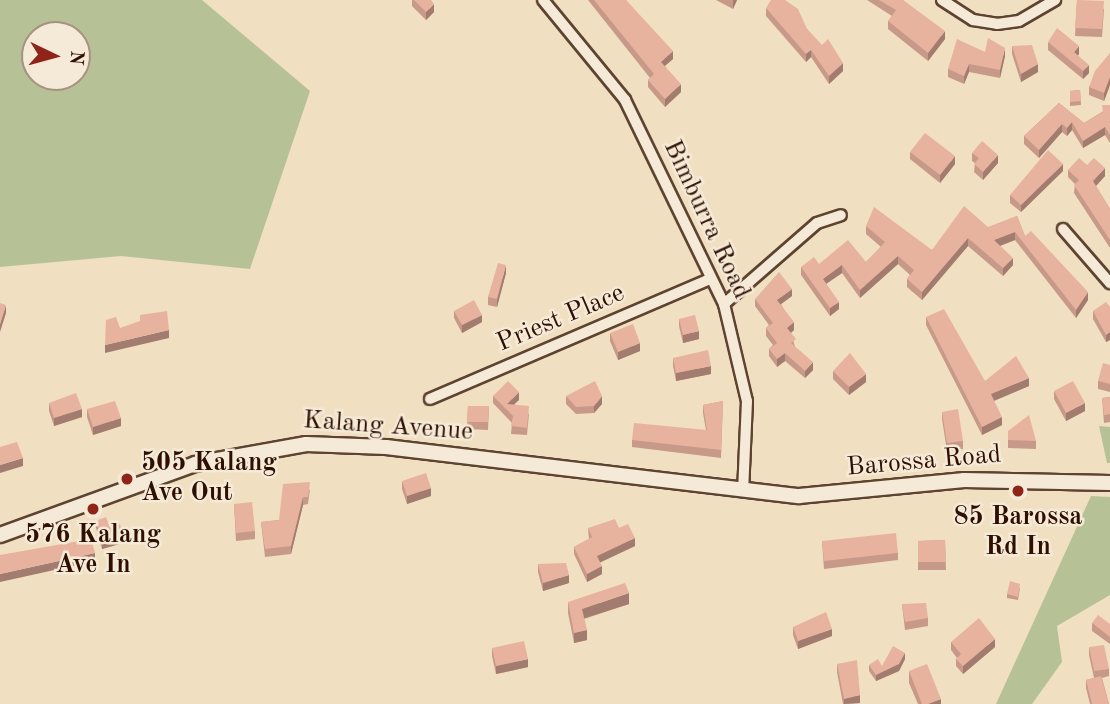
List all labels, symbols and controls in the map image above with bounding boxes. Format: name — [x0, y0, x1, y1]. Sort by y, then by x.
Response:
north arrow — [21, 21, 91, 91]
text: N — [65, 50, 86, 66]
street label: Bimburra Road — [655, 135, 757, 305]
street label: Priest Place — [492, 278, 630, 360]
street label: Kalang Avenue — [302, 405, 474, 449]
street label: Barossa Road — [845, 440, 1003, 484]
place label: 505 Kalang Ave Out — [141, 448, 277, 510]
marker: 505 Kalang Ave Out — [119, 471, 135, 487]
marker: 85 Barossa Rd In — [1010, 483, 1026, 499]
marker: 576 Kalang Ave In — [85, 501, 101, 517]
place label: 85 Barossa Rd In — [953, 502, 1083, 564]
place label: 576 Kalang Ave In — [25, 520, 161, 582]

